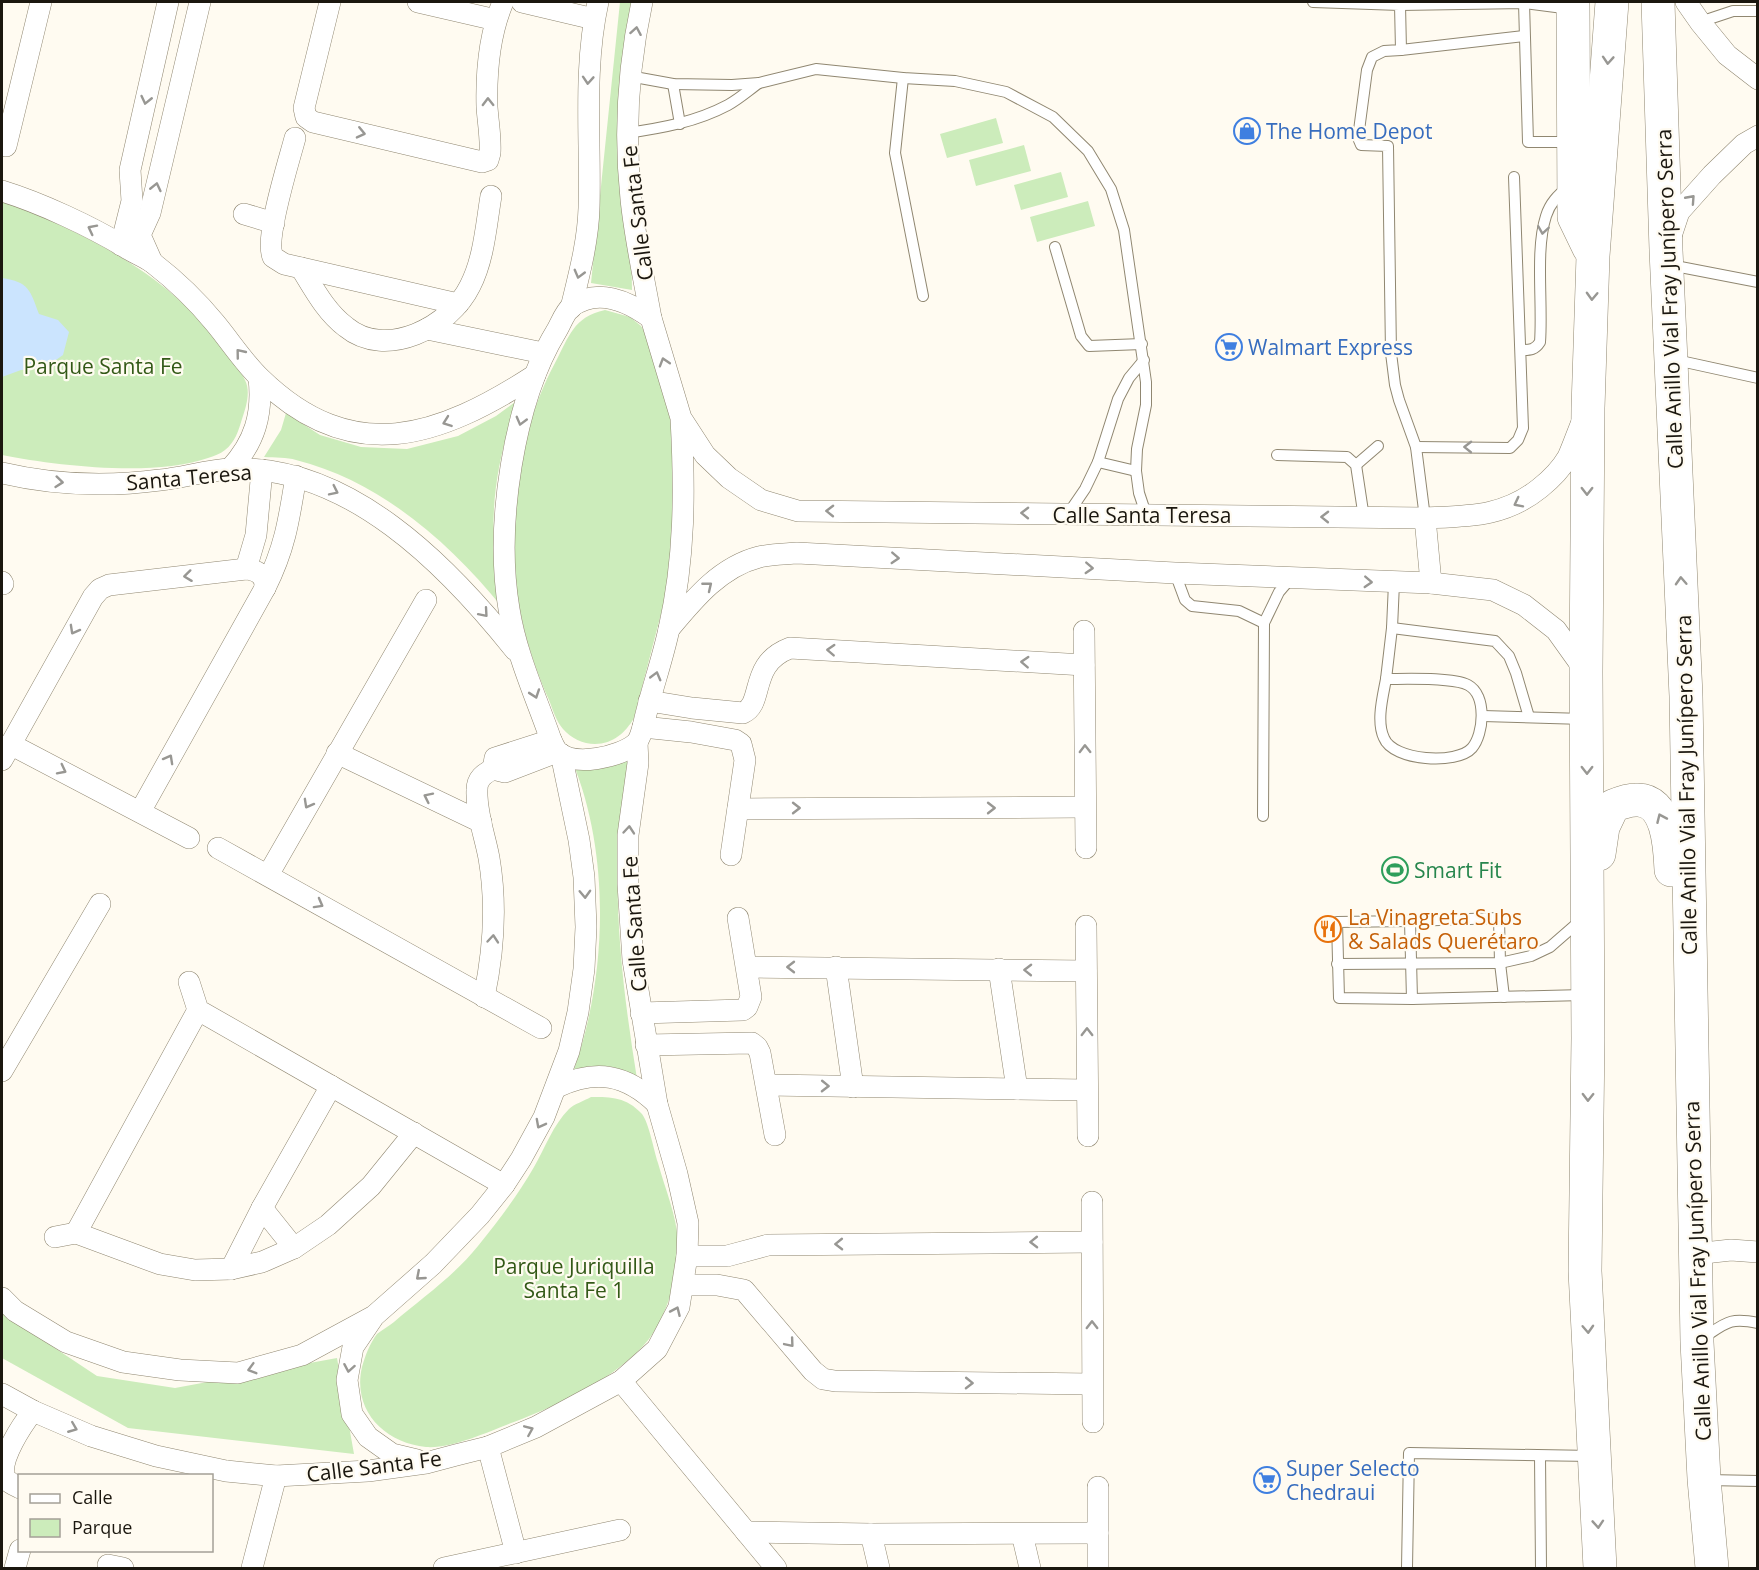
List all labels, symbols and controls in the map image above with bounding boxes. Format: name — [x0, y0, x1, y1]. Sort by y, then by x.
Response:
one-way arrow — [629, 26, 642, 36]
one-way arrow — [1601, 55, 1614, 64]
one-way arrow — [582, 76, 595, 85]
one-way arrow — [140, 94, 153, 104]
one-way arrow — [481, 97, 494, 106]
shop icon: The Home Depot — [1232, 116, 1262, 146]
place label: The Home Depot — [1266, 117, 1433, 145]
one-way arrow — [356, 126, 366, 139]
street label: Calle Anillo Vial Fray Junípero Serra — [1649, 128, 1689, 470]
street label: Calle Santa Fe — [615, 144, 659, 282]
one-way arrow — [149, 183, 162, 193]
one-way arrow — [1684, 195, 1695, 205]
one-way arrow — [87, 225, 98, 237]
one-way arrow — [1538, 226, 1550, 235]
one-way arrow — [574, 269, 587, 279]
one-way arrow — [1585, 292, 1598, 301]
supermarket icon: Walmart Express — [1214, 332, 1244, 362]
place label: Walmart Express — [1248, 333, 1413, 361]
one-way arrow — [236, 349, 247, 360]
park label: Parque Santa Fe — [23, 352, 183, 380]
one-way arrow — [659, 357, 671, 368]
one-way arrow — [442, 414, 452, 427]
one-way arrow — [516, 416, 529, 426]
one-way arrow — [1463, 441, 1472, 454]
street label: Santa Teresa — [125, 458, 253, 496]
one-way arrow — [55, 475, 64, 488]
one-way arrow — [327, 484, 338, 496]
one-way arrow — [1581, 487, 1593, 496]
one-way arrow — [1513, 495, 1524, 507]
street label: Calle Santa Teresa — [1053, 501, 1231, 529]
one-way arrow — [826, 505, 835, 517]
one-way arrow — [1021, 507, 1030, 520]
one-way arrow — [1321, 511, 1330, 523]
one-way arrow — [890, 551, 899, 564]
one-way arrow — [1085, 562, 1094, 575]
one-way arrow — [183, 569, 193, 582]
one-way arrow — [1364, 575, 1373, 588]
one-way arrow — [1674, 577, 1687, 586]
one-way arrow — [701, 583, 712, 594]
one-way arrow — [477, 606, 488, 616]
street label: Calle Anillo Vial Fray Junípero Serra — [1669, 615, 1703, 955]
one-way arrow — [70, 624, 81, 634]
one-way arrow — [826, 644, 835, 657]
one-way arrow — [1021, 656, 1030, 669]
one-way arrow — [649, 671, 661, 682]
one-way arrow — [527, 689, 540, 699]
one-way arrow — [1079, 744, 1091, 753]
one-way arrow — [162, 755, 173, 766]
one-way arrow — [56, 763, 67, 774]
one-way arrow — [1581, 766, 1593, 775]
one-way arrow — [424, 793, 435, 804]
one-way arrow — [304, 798, 315, 808]
one-way arrow — [792, 802, 801, 815]
one-way arrow — [987, 802, 996, 814]
one-way arrow — [1656, 813, 1668, 824]
one-way arrow — [622, 826, 635, 835]
street label: Calle Santa Fe — [615, 855, 653, 993]
sports icon: Smart Fit — [1380, 855, 1410, 885]
place label: Smart Fit — [1414, 856, 1502, 884]
one-way arrow — [578, 890, 591, 899]
one-way arrow — [313, 897, 323, 908]
place label: La Vinagreta Subs & Salads Querétaro — [1348, 903, 1539, 955]
restaurant icon: La Vinagreta Subs & Salads Querétaro — [1313, 914, 1343, 944]
one-way arrow — [486, 934, 499, 943]
one-way arrow — [787, 961, 796, 973]
one-way arrow — [1024, 964, 1033, 976]
one-way arrow — [1081, 1027, 1093, 1036]
one-way arrow — [821, 1080, 830, 1092]
one-way arrow — [1581, 1092, 1594, 1101]
street label: Calle Anillo Vial Fray Junípero Serra — [1677, 1100, 1717, 1442]
one-way arrow — [536, 1118, 547, 1128]
one-way arrow — [1029, 1236, 1038, 1248]
one-way arrow — [834, 1238, 843, 1250]
park label: Parque Juriquilla Santa Fe 1 — [493, 1252, 655, 1304]
one-way arrow — [416, 1269, 426, 1280]
one-way arrow — [668, 1307, 680, 1318]
one-way arrow — [1086, 1321, 1098, 1330]
one-way arrow — [1581, 1325, 1594, 1334]
one-way arrow — [782, 1336, 793, 1347]
one-way arrow — [247, 1362, 258, 1374]
one-way arrow — [343, 1362, 356, 1372]
one-way arrow — [964, 1377, 973, 1389]
one-way arrow — [67, 1421, 78, 1433]
one-way arrow — [522, 1425, 533, 1437]
street label: Calle Santa Fe — [305, 1444, 443, 1488]
place label: Super Selecto Chedraui — [1286, 1454, 1420, 1506]
supermarket icon: Super Selecto Chedraui — [1252, 1465, 1282, 1495]
legend — [18, 1474, 213, 1552]
text: Calle — [72, 1485, 113, 1509]
text: Parque — [72, 1515, 132, 1539]
one-way arrow — [1591, 1520, 1604, 1529]

